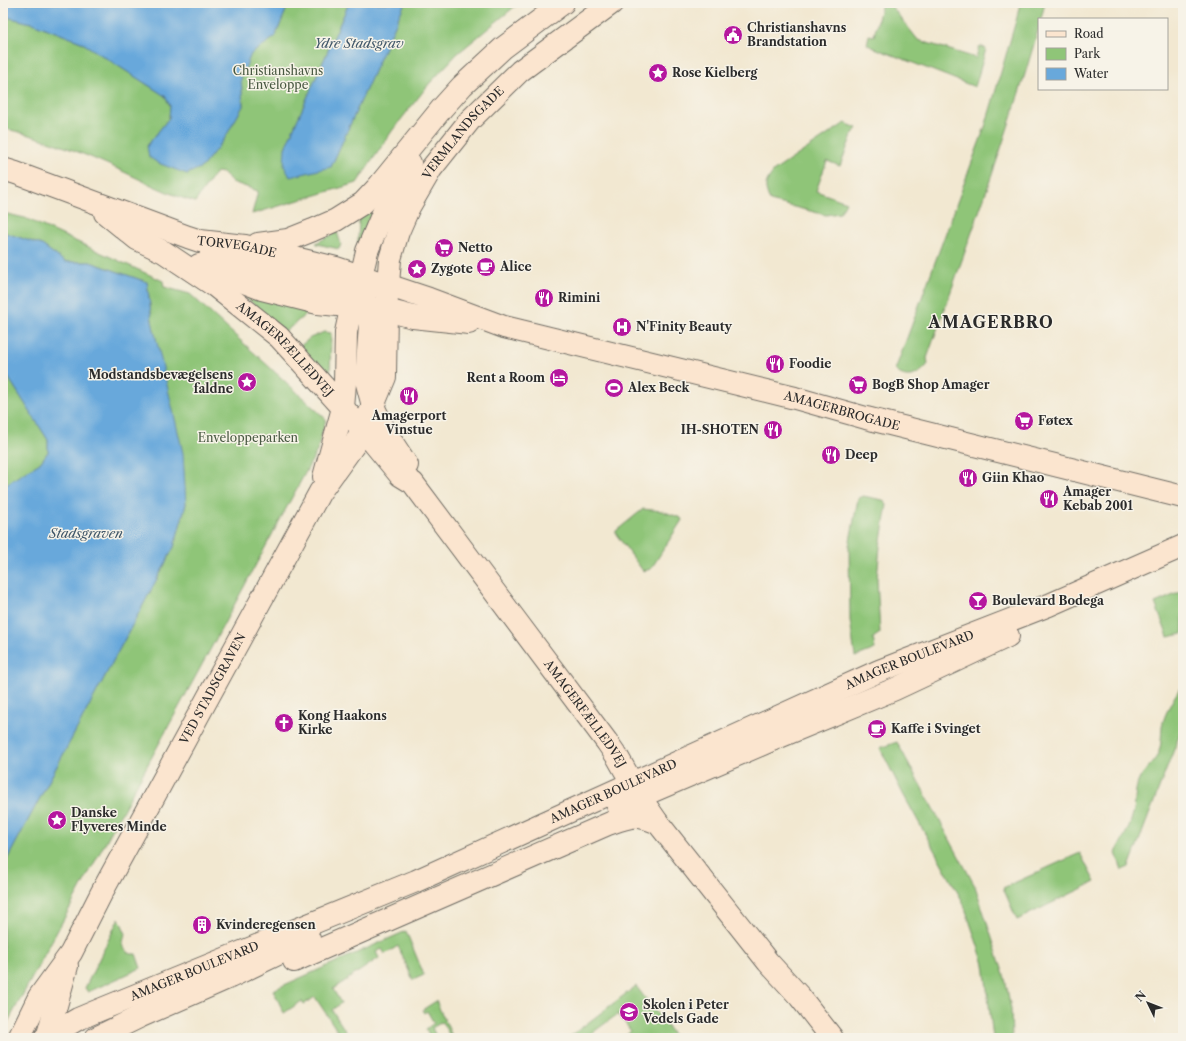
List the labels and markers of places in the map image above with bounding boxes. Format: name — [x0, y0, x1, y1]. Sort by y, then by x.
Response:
place label: Christianshavns Brandstation — [747, 20, 847, 49]
public building icon: Christianshavns Brandstation — [722, 24, 744, 46]
place icon: Rose Kielberg — [647, 62, 669, 84]
place label: Rose Kielberg — [672, 65, 759, 80]
supermarket icon: Netto — [433, 237, 455, 259]
place label: Netto — [458, 240, 493, 255]
cafe icon: Alice — [475, 256, 497, 278]
place icon: Zygote — [406, 258, 428, 280]
place label: Alice — [499, 259, 532, 274]
place label: Zygote — [431, 261, 473, 276]
restaurant icon: Rimini — [533, 287, 555, 309]
place label: Rimini — [558, 290, 601, 305]
hospital icon: N'Finity Beauty — [611, 316, 633, 338]
place label: N'Finity Beauty — [636, 319, 733, 334]
restaurant icon: Foodie — [764, 353, 786, 375]
place label: Foodie — [789, 356, 831, 371]
place label: Modstandsbevægelsens faldne — [89, 367, 233, 396]
hotel icon: Rent a Room — [548, 367, 570, 389]
place label: Rent a Room — [466, 370, 545, 385]
place icon: Modstandsbevægelsens faldne — [236, 371, 258, 393]
supermarket icon: BogB Shop Amager — [847, 374, 869, 396]
sports icon: Alex Beck — [603, 377, 625, 399]
place label: BogB Shop Amager — [872, 377, 990, 392]
place label: Alex Beck — [627, 380, 691, 395]
restaurant icon: Amagerport Vinstue — [398, 385, 420, 407]
place label: Amagerport Vinstue — [371, 408, 446, 437]
supermarket icon: Føtex — [1013, 410, 1035, 432]
place label: Føtex — [1038, 413, 1073, 428]
restaurant icon: IH-SHOTEN — [762, 419, 784, 441]
place label: IH-SHOTEN — [681, 422, 760, 437]
restaurant icon: Deep — [820, 444, 842, 466]
place label: Deep — [845, 447, 878, 462]
restaurant icon: Giin Khao — [957, 467, 979, 489]
place label: Giin Khao — [982, 470, 1045, 485]
place label: Amager Kebab 2001 — [1062, 484, 1133, 513]
restaurant icon: Amager Kebab 2001 — [1038, 488, 1060, 510]
bar icon: Boulevard Bodega — [967, 590, 989, 612]
place label: Boulevard Bodega — [992, 593, 1105, 608]
place label: Kong Haakons Kirke — [298, 708, 387, 737]
church icon: Kong Haakons Kirke — [273, 712, 295, 734]
cafe icon: Kaffe i Svinget — [866, 718, 888, 740]
place label: Kaffe i Svinget — [891, 721, 981, 736]
place label: Danske Flyveres Minde — [71, 805, 167, 834]
place icon: Danske Flyveres Minde — [46, 809, 68, 831]
building icon: Kvinderegensen — [191, 914, 213, 936]
place label: Kvinderegensen — [216, 917, 316, 932]
place label: Skolen i Peter Vedels Gade — [642, 997, 729, 1026]
school or university icon: Skolen i Peter Vedels Gade — [618, 1001, 640, 1023]

